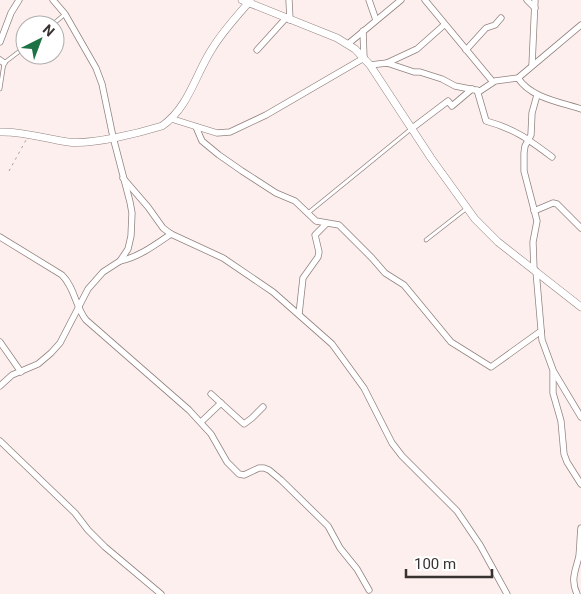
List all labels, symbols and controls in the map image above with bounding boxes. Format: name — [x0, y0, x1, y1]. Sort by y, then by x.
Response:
north arrow — [15, 15, 65, 65]
text: N — [40, 21, 58, 40]
scale bar — [406, 546, 492, 578]
text: 100 m — [414, 555, 456, 573]

